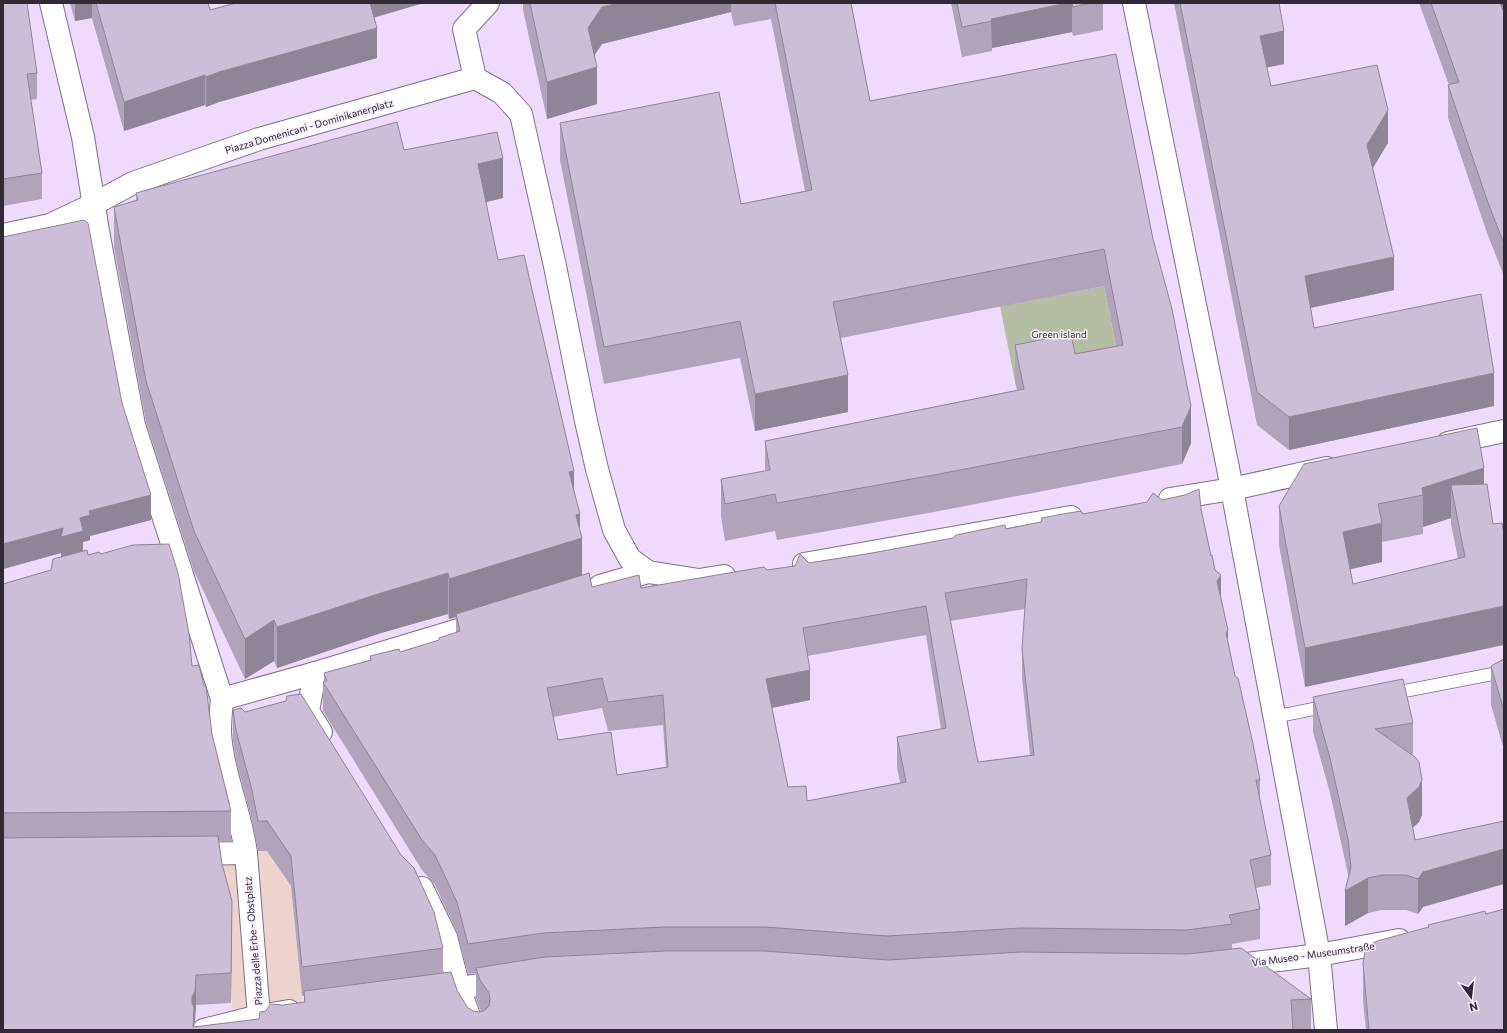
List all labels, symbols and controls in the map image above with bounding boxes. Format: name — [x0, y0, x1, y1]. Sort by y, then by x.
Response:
street label: Piazza Domenicani - Dominikanerplatz — [223, 96, 395, 156]
park label: Green island — [1031, 328, 1087, 340]
street label: Piazza delle Erbe - Obstplatz — [241, 876, 265, 1006]
street label: Via Museo - Museumstraße — [1251, 939, 1375, 969]
north arrow — [1451, 977, 1491, 1017]
text: N — [1468, 1000, 1479, 1014]

